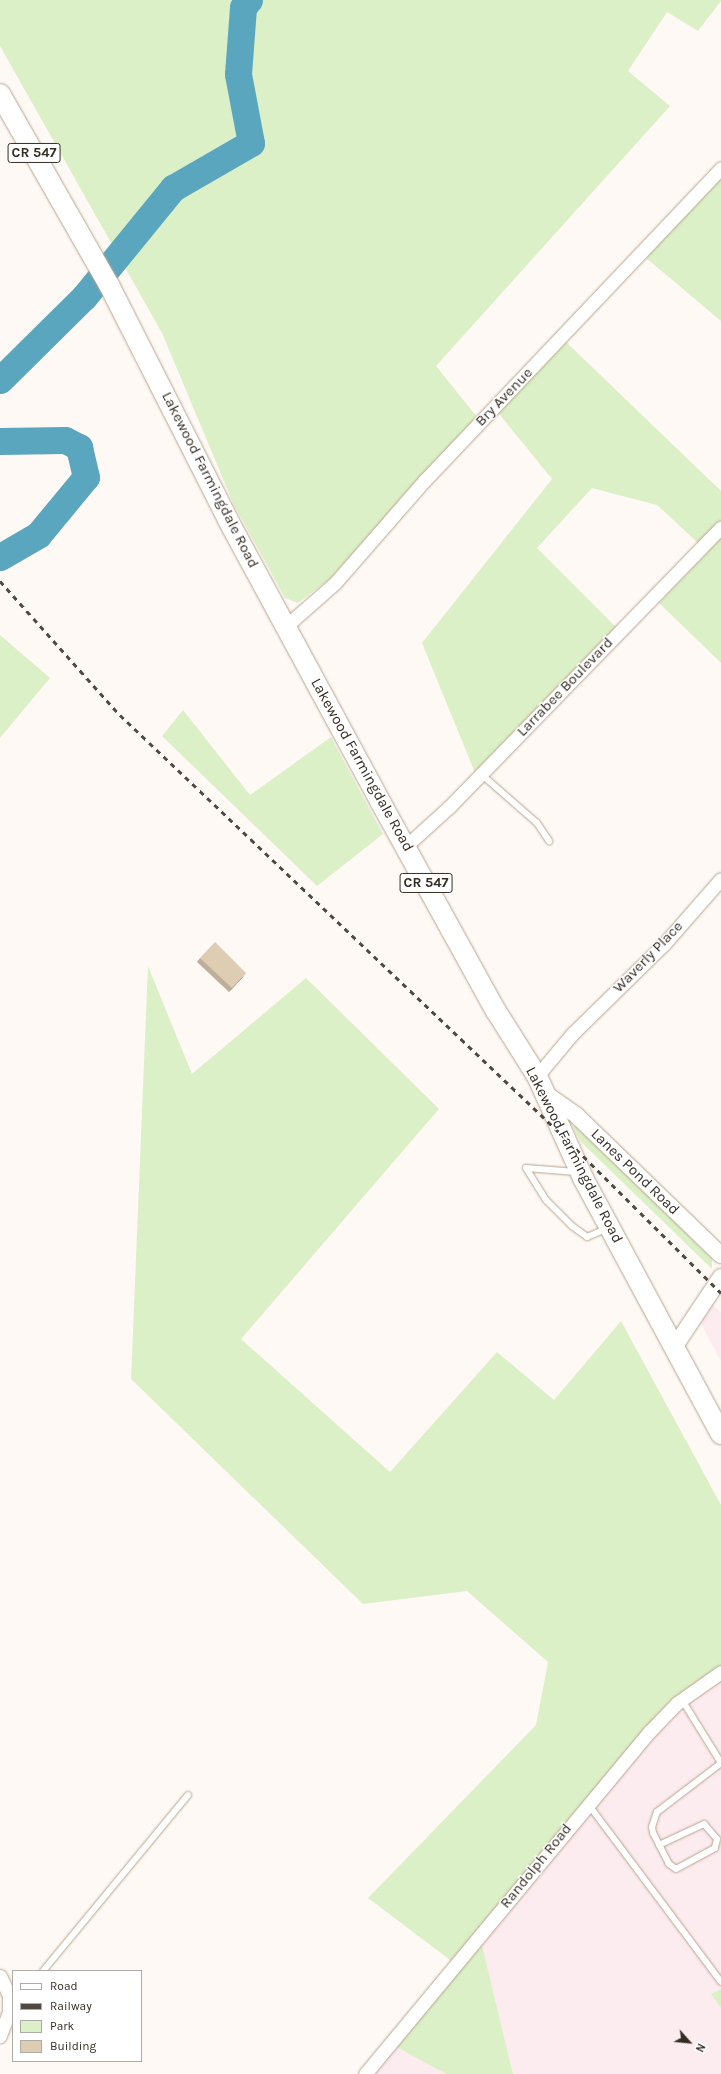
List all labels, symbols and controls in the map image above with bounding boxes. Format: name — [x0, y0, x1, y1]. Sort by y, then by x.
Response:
road number: CR 547 — [7, 141, 61, 165]
street label: Bry Avenue — [472, 364, 536, 430]
street label: Lakewood Farmingdale Road — [158, 389, 262, 571]
street label: Larrabee Boulevard — [513, 634, 617, 740]
street label: Lakewood Farmingdale Road — [307, 675, 417, 855]
road number: CR 547 — [399, 871, 453, 895]
street label: Waverly Place — [609, 917, 687, 997]
street label: Lakewood Farmingdale Road — [522, 1064, 626, 1246]
street label: Lanes Pond Road — [587, 1125, 683, 1219]
street label: Randolph Road — [496, 1820, 576, 1912]
legend — [12, 1970, 142, 2062]
text: Road — [50, 1979, 78, 1993]
text: Railway — [50, 1999, 92, 2013]
text: Park — [50, 2019, 74, 2033]
north arrow — [669, 2022, 709, 2062]
text: Building — [50, 2039, 96, 2053]
text: N — [693, 2041, 708, 2054]

